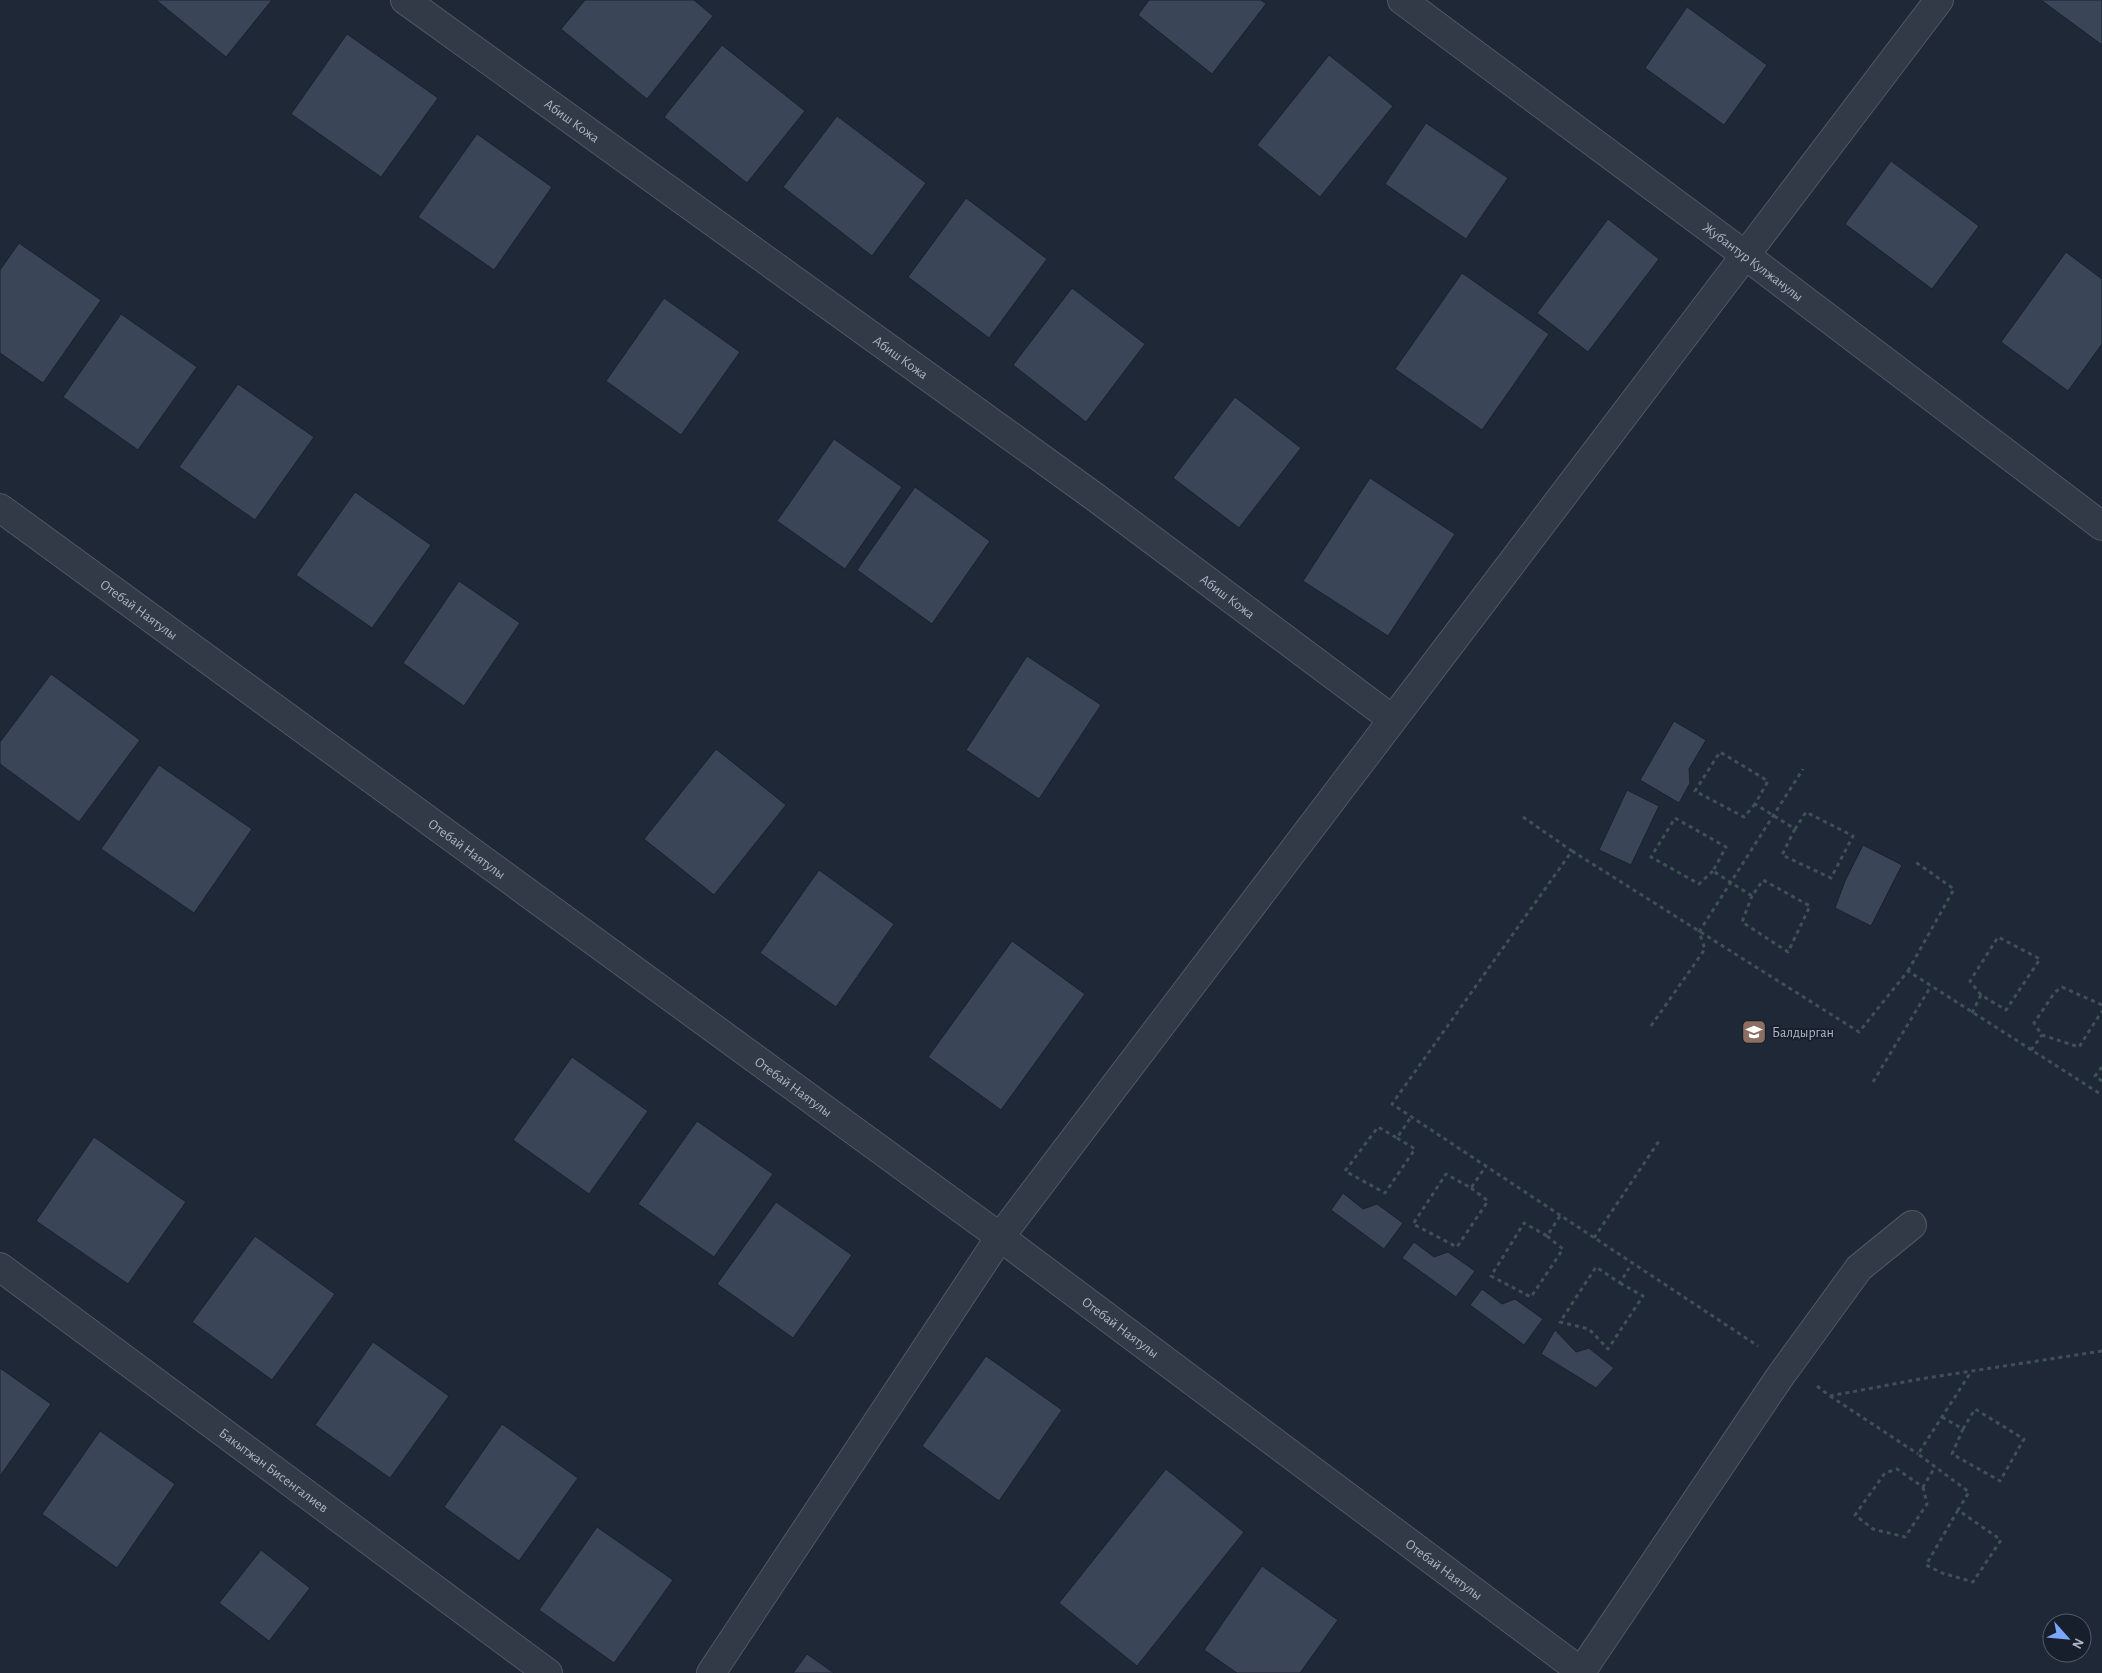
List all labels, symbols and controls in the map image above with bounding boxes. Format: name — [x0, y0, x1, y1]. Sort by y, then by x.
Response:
street label: Абиш Кожа — [542, 97, 602, 146]
street label: Жубантур Кулжанулы — [1700, 220, 1805, 304]
street label: Абиш Кожа — [870, 334, 931, 383]
street label: Абиш Кожа — [1197, 572, 1257, 622]
street label: Отебай Наятулы — [97, 577, 180, 643]
street label: Отебай Наятулы — [425, 817, 508, 882]
school or university icon: Балдырган — [1741, 1019, 1767, 1045]
place label: Балдырган — [1772, 1026, 1834, 1040]
street label: Отебай Наятулы — [752, 1055, 834, 1120]
street label: Отебай Наятулы — [1079, 1295, 1161, 1361]
street label: Бакытжан Бисенгалиев — [216, 1426, 331, 1516]
street label: Отебай Наятулы — [1402, 1537, 1484, 1603]
north arrow — [2042, 1613, 2092, 1663]
text: N — [2069, 1636, 2086, 1651]

